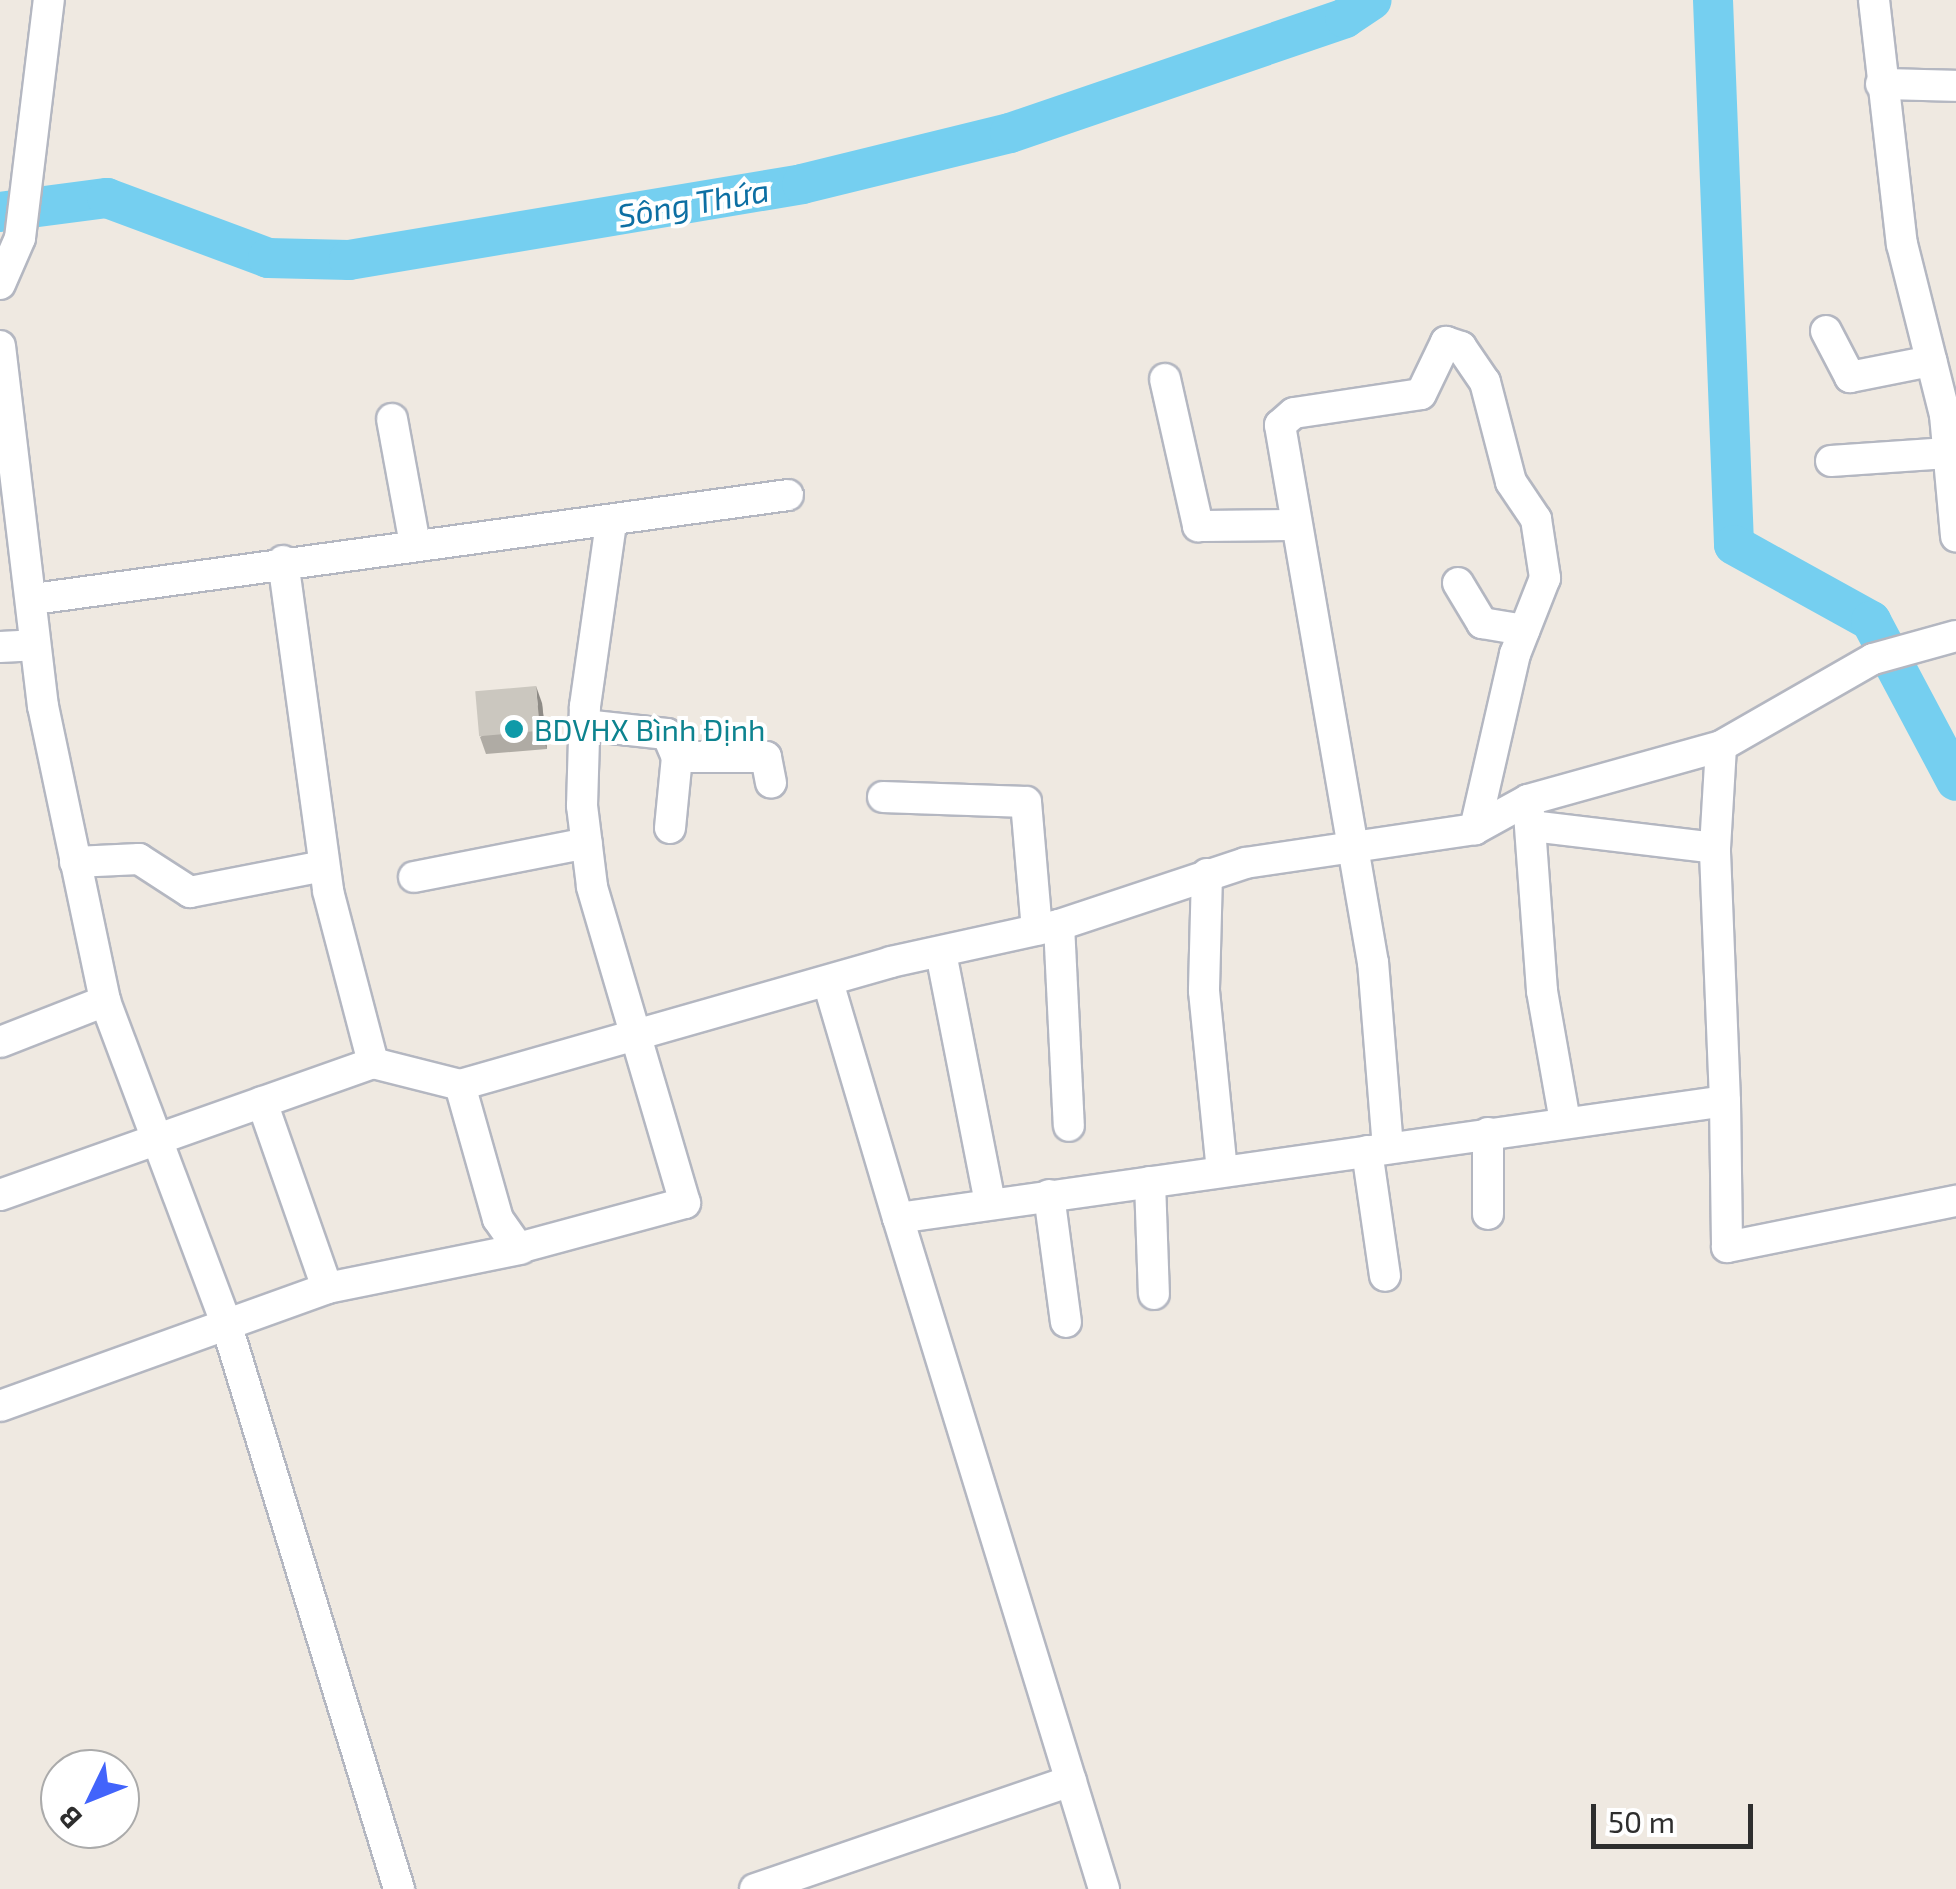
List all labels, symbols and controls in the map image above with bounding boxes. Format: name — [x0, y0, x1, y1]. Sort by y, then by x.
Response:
water label: Sông Thứa — [614, 170, 772, 234]
place label: BDVHX Bình Định — [534, 711, 766, 747]
marker: BDVHX Bình Định — [503, 718, 525, 740]
north arrow — [40, 1749, 140, 1849]
scale bar — [1596, 1784, 1758, 1846]
text: B — [51, 1800, 88, 1836]
text: 50 m — [1608, 1803, 1675, 1839]

